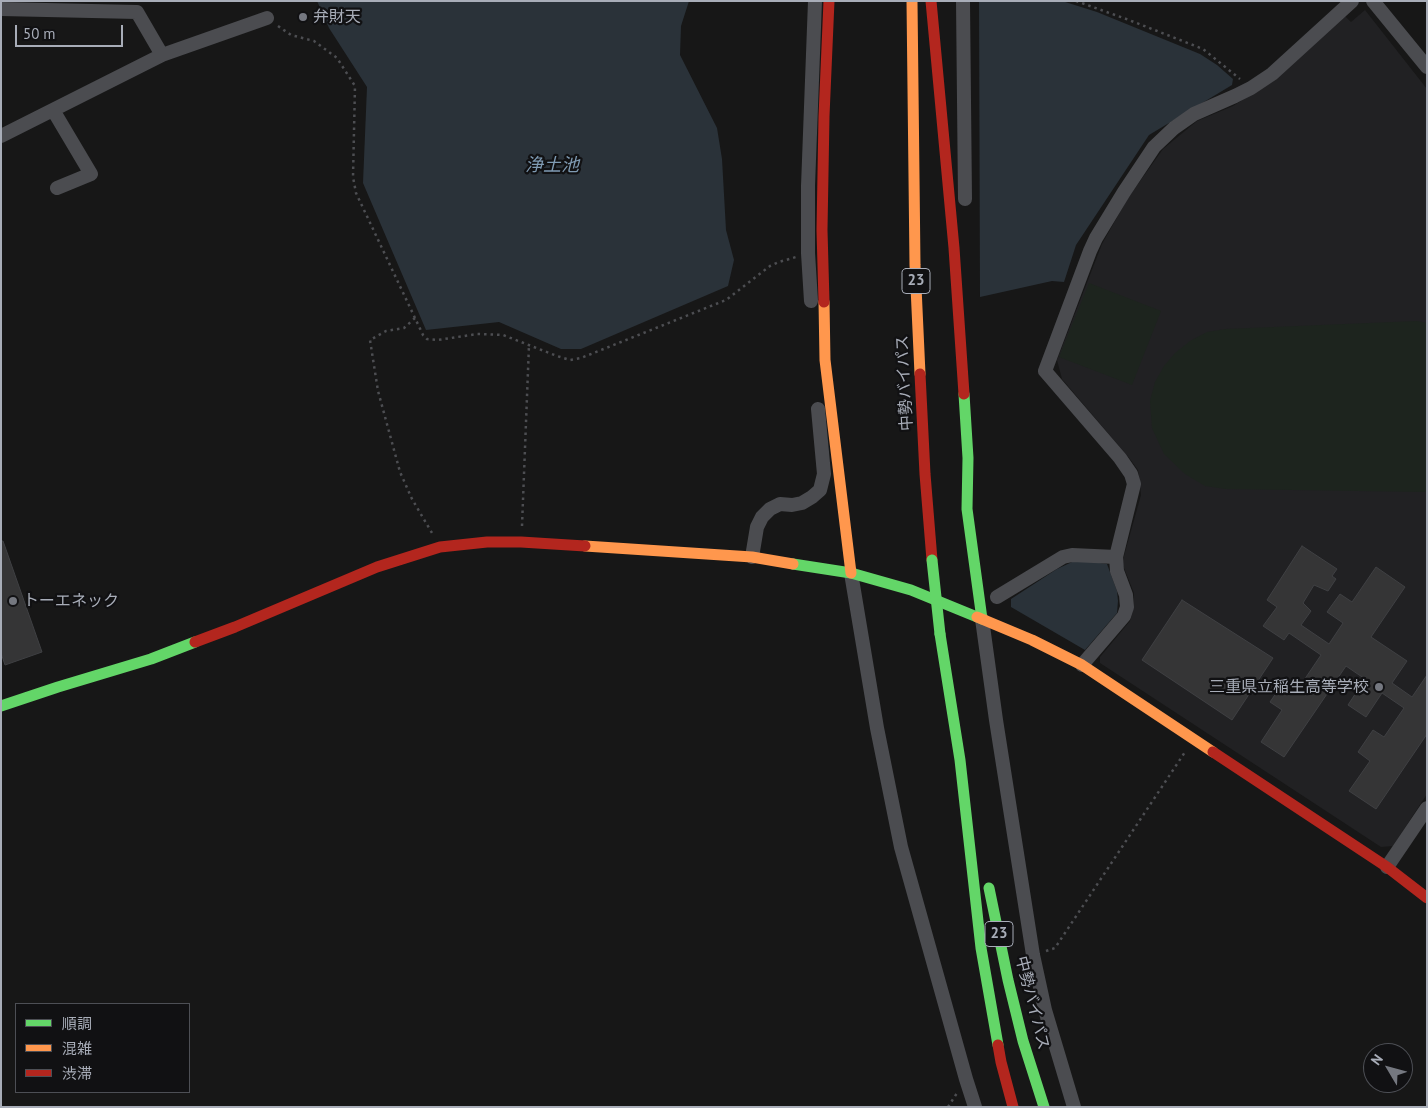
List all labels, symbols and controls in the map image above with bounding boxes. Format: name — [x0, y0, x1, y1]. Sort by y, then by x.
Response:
place label: 弁財天 — [313, 7, 361, 27]
marker: 弁財天 — [297, 11, 309, 23]
scale bar — [18, 15, 125, 47]
text: 50 m — [23, 24, 56, 43]
water label: 浄土池 — [525, 155, 579, 177]
road number: 23 — [902, 268, 930, 294]
street label: 中勢バイパス — [893, 335, 917, 431]
place label: トーエネック — [23, 591, 119, 611]
marker: トーエネック — [7, 595, 19, 607]
place label: 三重県立稲生高等学校 — [1209, 677, 1369, 697]
marker: 三重県立稲生高等学校 — [1373, 681, 1385, 693]
road number: 23 — [985, 922, 1013, 946]
street label: 中勢バイパス — [1011, 954, 1053, 1052]
legend — [15, 1003, 190, 1093]
text: 順調 — [62, 1014, 92, 1033]
text: 混雑 — [62, 1039, 92, 1058]
north arrow — [1363, 1043, 1413, 1093]
text: N — [1367, 1050, 1387, 1069]
text: 渋滞 — [62, 1064, 92, 1083]

